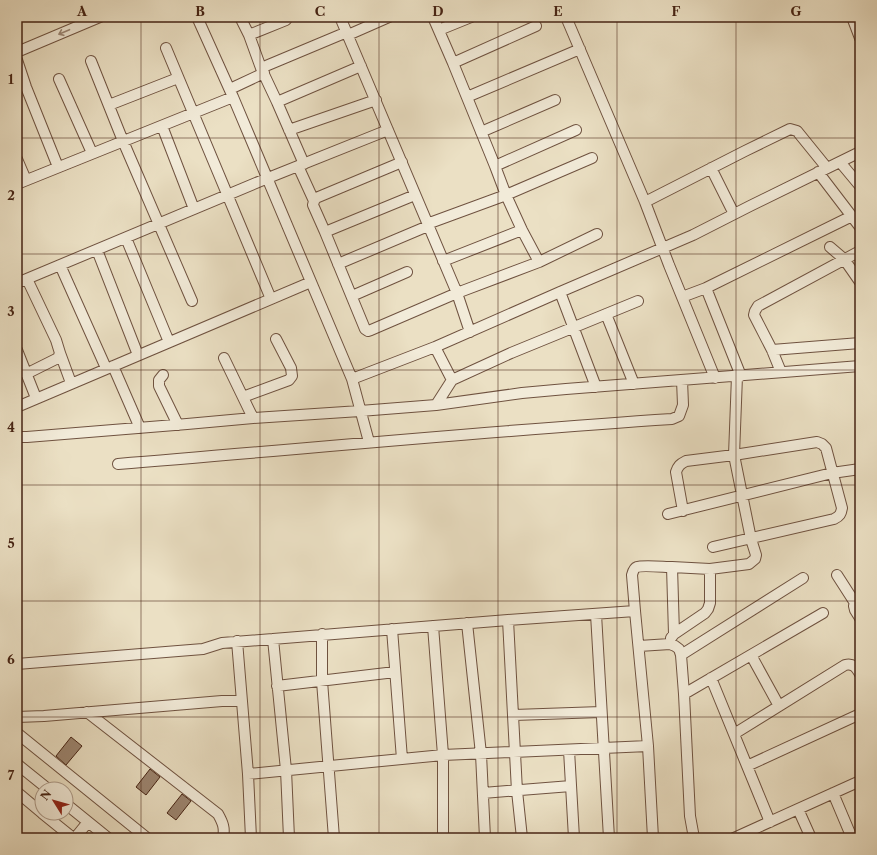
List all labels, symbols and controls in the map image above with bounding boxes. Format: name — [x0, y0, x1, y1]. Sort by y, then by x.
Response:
text: A — [76, 3, 88, 19]
text: B — [195, 3, 205, 19]
text: C — [315, 3, 325, 19]
text: D — [432, 3, 444, 19]
text: E — [553, 3, 563, 19]
text: F — [672, 3, 681, 19]
text: G — [790, 3, 802, 19]
one-way arrow — [58, 29, 70, 36]
text: 1 — [8, 71, 14, 87]
text: 2 — [7, 187, 15, 203]
text: 3 — [7, 303, 15, 319]
text: 4 — [7, 419, 15, 435]
text: 5 — [7, 535, 15, 551]
text: 6 — [7, 651, 15, 667]
text: 7 — [8, 767, 15, 783]
north arrow — [34, 781, 74, 821]
text: N — [38, 787, 55, 803]

